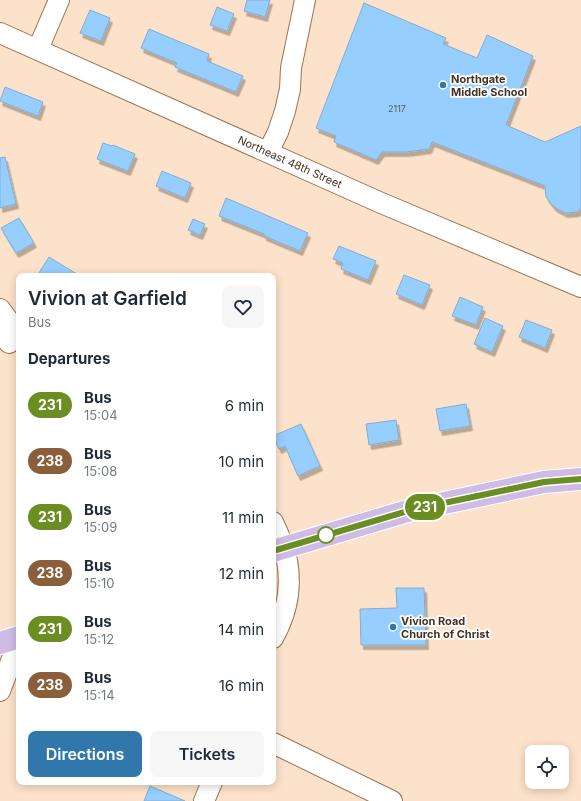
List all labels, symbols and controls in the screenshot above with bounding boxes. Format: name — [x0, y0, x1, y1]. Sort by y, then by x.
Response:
place label: Northgate Middle School — [451, 72, 527, 99]
marker: Northgate Middle School — [438, 80, 448, 90]
house number: 2117 — [388, 103, 406, 114]
street label: Northeast 48th Street — [236, 133, 345, 191]
button: heart — [222, 286, 264, 328]
text: Vivion at Garfield — [28, 287, 187, 310]
text: Bus — [28, 314, 51, 330]
text: Departures — [28, 349, 110, 368]
text: Bus — [84, 388, 112, 407]
text: 231 — [38, 396, 62, 413]
text: 6 min — [225, 396, 264, 415]
text: 15:04 — [84, 407, 118, 423]
text: Bus — [84, 444, 112, 463]
text: 238 — [37, 452, 63, 469]
text: 10 min — [219, 452, 264, 471]
text: 15:08 — [84, 463, 117, 479]
line badge: 231 — [402, 494, 448, 520]
text: 231 — [413, 498, 437, 515]
text: Bus — [84, 500, 112, 519]
text: 231 — [38, 508, 62, 525]
text: 11 min — [222, 508, 264, 527]
text: 15:09 — [84, 519, 117, 535]
unlabelled marker — [317, 526, 335, 544]
text: Bus — [84, 556, 112, 575]
text: 238 — [37, 564, 63, 581]
text: 12 min — [219, 564, 264, 583]
text: 15:10 — [84, 575, 114, 591]
text: Bus — [84, 612, 112, 631]
place label: Vivion Road Church of Christ — [401, 614, 489, 641]
text: 231 — [38, 620, 62, 637]
text: 14 min — [218, 620, 264, 639]
marker: Vivion Road Church of Christ — [388, 622, 398, 632]
text: 15:12 — [84, 631, 114, 647]
text: Bus — [84, 668, 112, 687]
text: 238 — [37, 676, 63, 693]
text: 16 min — [219, 676, 264, 695]
text: 15:14 — [84, 687, 115, 703]
button: Directions — [28, 731, 142, 777]
button: Tickets — [150, 731, 264, 777]
map controls — [525, 745, 569, 789]
button: locate — [525, 745, 569, 789]

